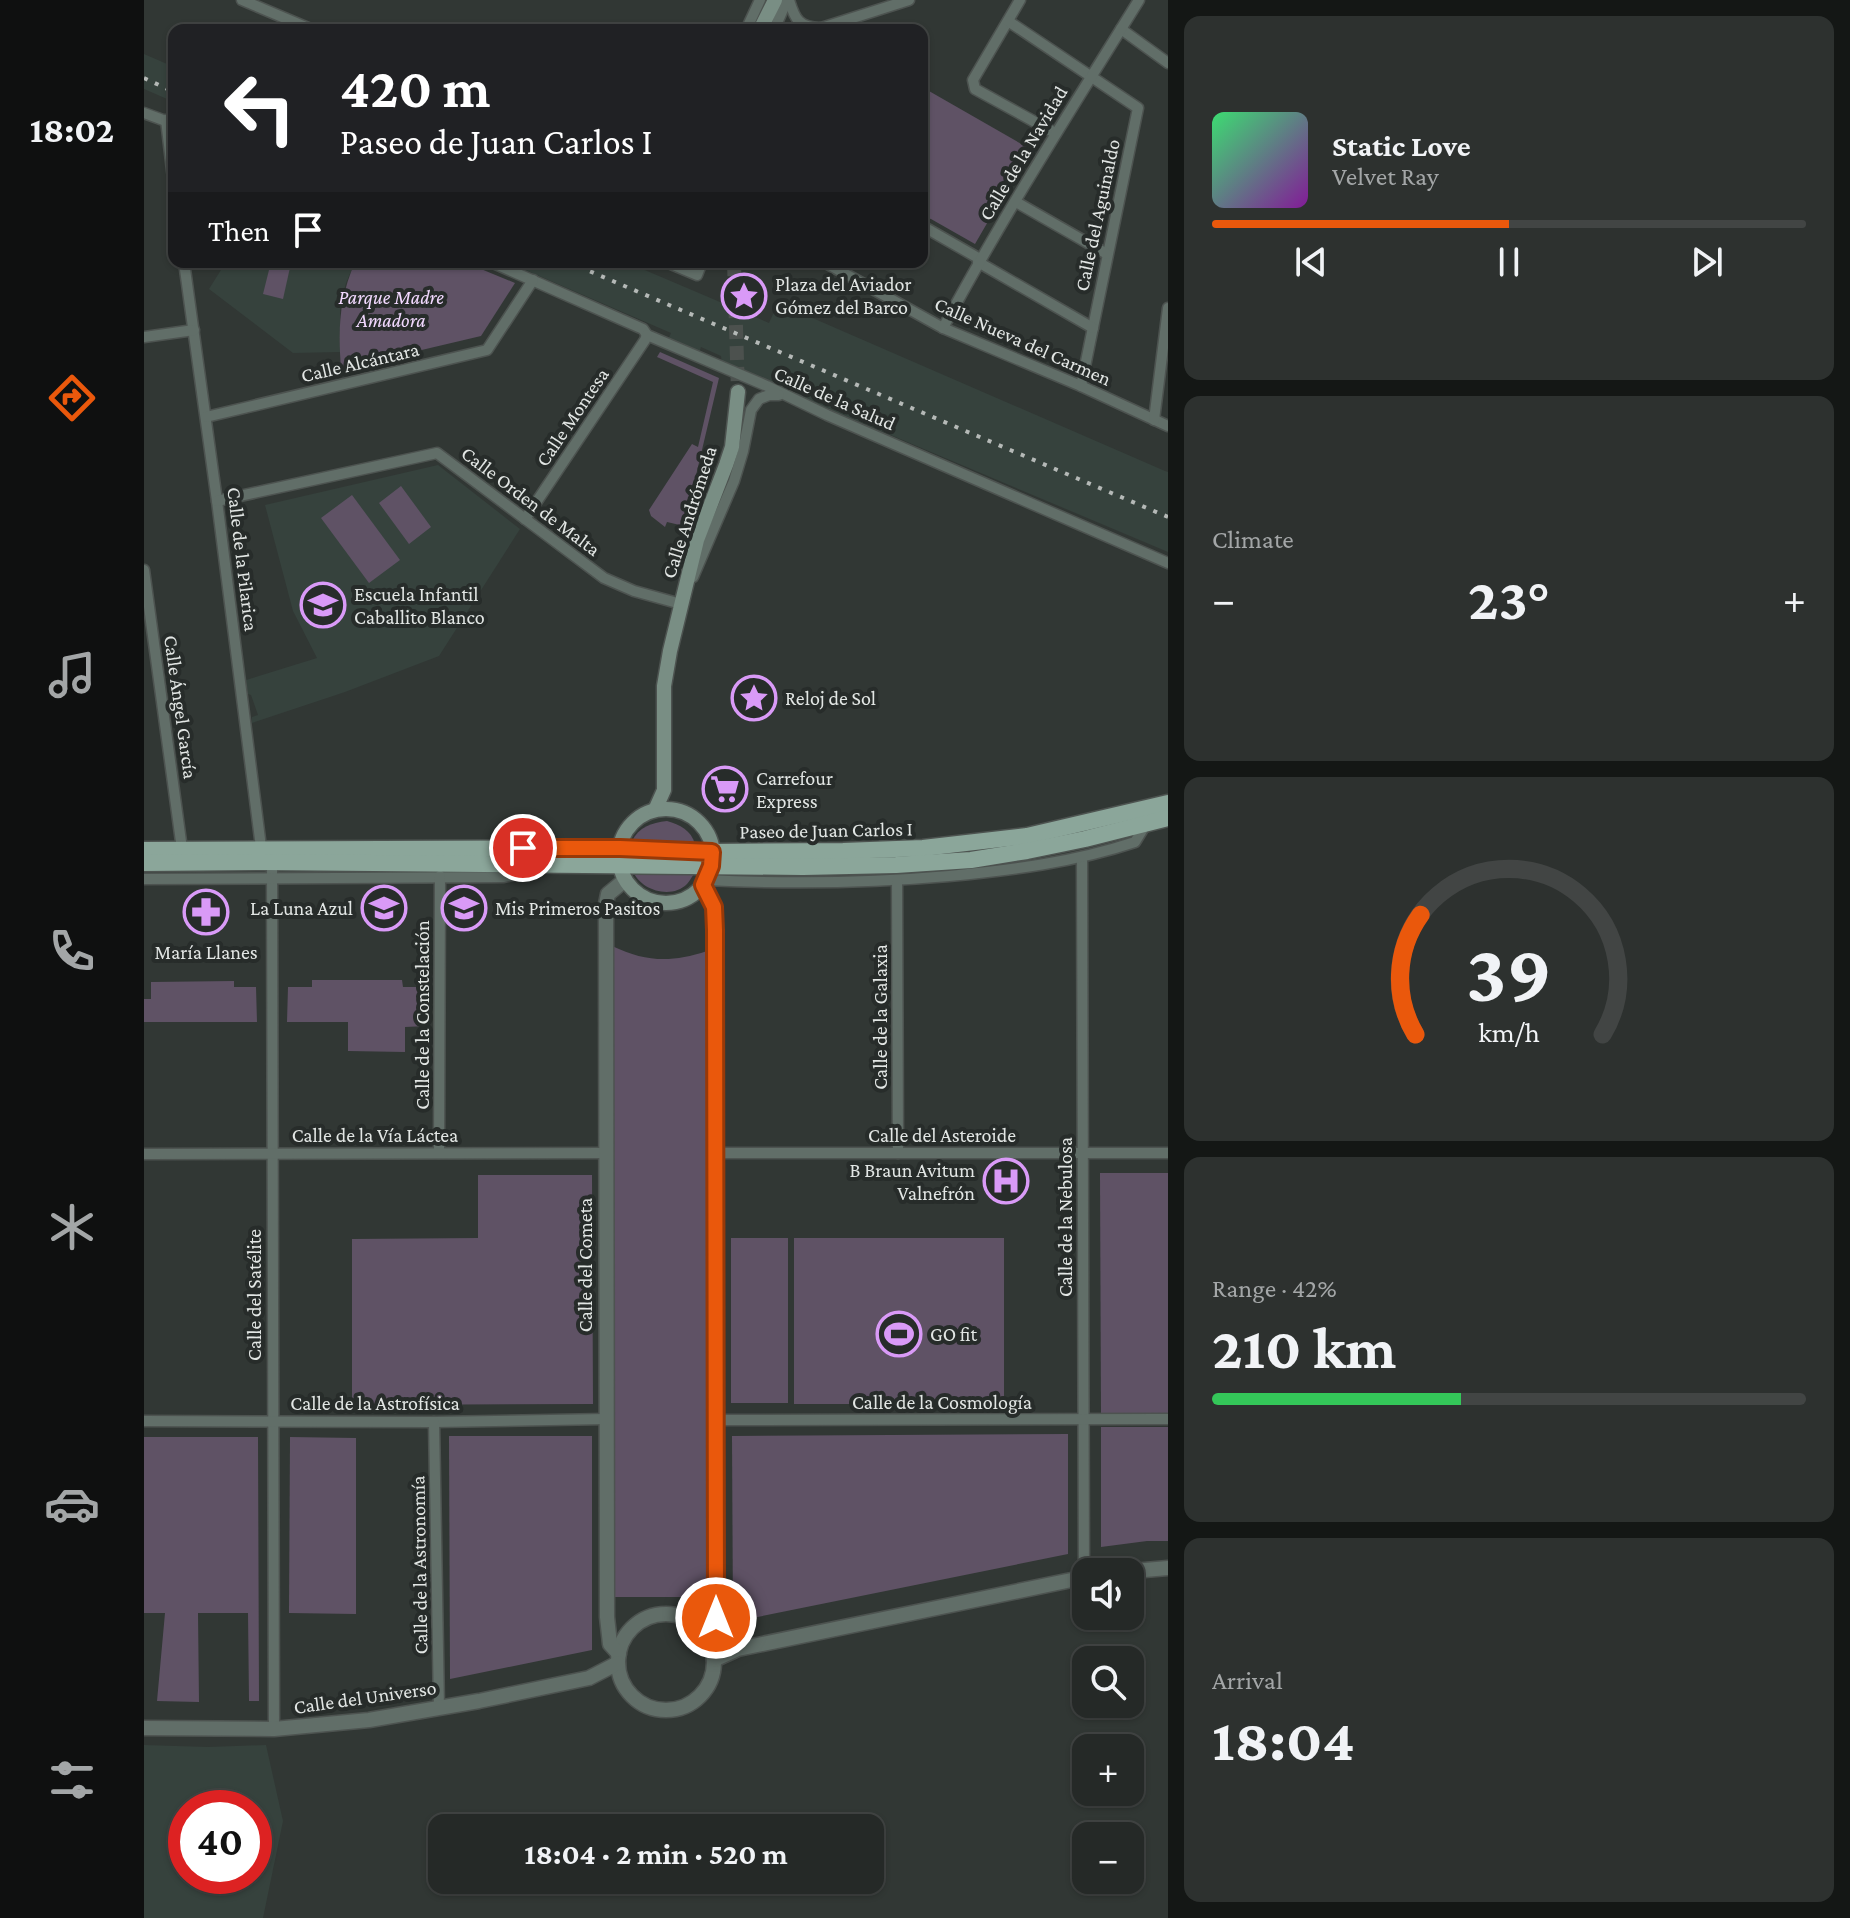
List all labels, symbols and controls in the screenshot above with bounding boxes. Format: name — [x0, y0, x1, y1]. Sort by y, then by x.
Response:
icon: left — [208, 56, 312, 160]
text: 420 m — [340, 57, 490, 119]
street label: Calle de la Navidad — [974, 82, 1072, 224]
text: 18:02 — [30, 110, 114, 150]
text: Paseo de Juan Carlos I — [340, 122, 652, 162]
text: Static Love — [1332, 129, 1471, 162]
street label: Calle del Aguinaldo — [1070, 137, 1125, 293]
text: Velvet Ray — [1332, 162, 1439, 191]
icon: arrive — [286, 208, 330, 252]
text: Then — [208, 214, 270, 247]
icon: previous — [1289, 240, 1333, 284]
icon: pause — [1487, 240, 1531, 284]
icon: next — [1685, 240, 1729, 284]
place icon: Plaza del Aviador Gómez del Barco — [720, 272, 768, 320]
place label: Plaza del Aviador Gómez del Barco — [775, 273, 912, 318]
park label: Parque Madre Amadora — [338, 286, 444, 331]
street label: Calle Nueva del Carmen — [931, 292, 1115, 390]
street label: Calle Alcántara — [299, 338, 421, 386]
street label: Calle de la Salud — [771, 361, 899, 435]
street label: Calle Montesa — [531, 364, 613, 470]
icon: directions — [44, 370, 100, 426]
street label: Calle Orden de Malta — [457, 442, 605, 560]
street label: Calle Andrómeda — [657, 443, 721, 581]
street label: Calle de la Pilarica — [223, 486, 263, 632]
text: Climate — [1212, 525, 1294, 554]
text: 23° — [1468, 565, 1550, 632]
text: − — [1212, 575, 1235, 623]
text: + — [1783, 575, 1806, 623]
school or university icon: Escuela Infantil Caballito Blanco — [299, 581, 347, 629]
place label: Escuela Infantil Caballito Blanco — [354, 583, 485, 628]
street label: Calle Ángel García — [159, 634, 202, 780]
icon: music — [44, 647, 100, 703]
place icon: Reloj de Sol — [730, 674, 778, 722]
place label: Reloj de Sol — [785, 687, 876, 710]
supermarket icon: Carrefour Express — [701, 765, 749, 813]
place label: Carrefour Express — [756, 767, 833, 813]
pin — [489, 814, 557, 882]
street label: Paseo de Juan Carlos I — [739, 817, 913, 844]
icon: arrive — [501, 826, 545, 870]
school or university icon: La Luna Azul — [360, 884, 408, 932]
school or university icon: Mis Primeros Pasitos — [440, 884, 488, 932]
pharmacy icon: María Llanes — [182, 888, 230, 936]
place label: La Luna Azul — [250, 897, 353, 919]
place label: Mis Primeros Pasitos — [495, 897, 660, 919]
street label: Calle de la Constelación — [411, 920, 433, 1110]
icon: phone — [44, 923, 100, 979]
text: 39 — [1466, 926, 1552, 1019]
place label: María Llanes — [154, 941, 258, 963]
street label: Calle de la Galaxia — [869, 944, 891, 1090]
text: km/h — [1478, 1016, 1540, 1048]
street label: Calle de la Vía Láctea — [292, 1124, 458, 1146]
street label: Calle del Asteroide — [868, 1124, 1016, 1146]
street label: Calle de la Nebulosa — [1054, 1137, 1076, 1297]
hospital icon: B Braun Avitum Valnefrón — [982, 1157, 1030, 1205]
place label: B Braun Avitum Valnefrón — [850, 1159, 975, 1204]
street label: Calle del Cometa — [574, 1198, 596, 1332]
icon: climate — [44, 1199, 100, 1255]
street label: Calle del Satélite — [243, 1229, 265, 1361]
text: Range · 42% — [1212, 1274, 1337, 1303]
sports icon: GO fit — [875, 1310, 923, 1358]
text: 210 km — [1212, 1314, 1396, 1381]
place label: GO fit — [930, 1323, 977, 1345]
street label: Calle de la Cosmología — [852, 1391, 1032, 1414]
street label: Calle de la Astrofísica — [290, 1392, 460, 1414]
street label: Calle de la Astronomía — [406, 1475, 432, 1655]
icon: car — [44, 1476, 100, 1532]
map controls — [1072, 1558, 1144, 1894]
button: sound — [1072, 1558, 1144, 1630]
position arrow — [674, 1576, 758, 1660]
button: search — [1072, 1646, 1144, 1718]
text: Arrival — [1212, 1666, 1283, 1695]
street label: Calle del Universo — [292, 1676, 438, 1718]
text: 18:04 — [1212, 1706, 1355, 1773]
button: + — [1072, 1734, 1144, 1806]
icon: filters — [44, 1752, 100, 1808]
speed limit sign: 40 — [168, 1790, 272, 1894]
button: − — [1072, 1822, 1144, 1894]
text: 18:04 · 2 min · 520 m — [524, 1837, 788, 1870]

